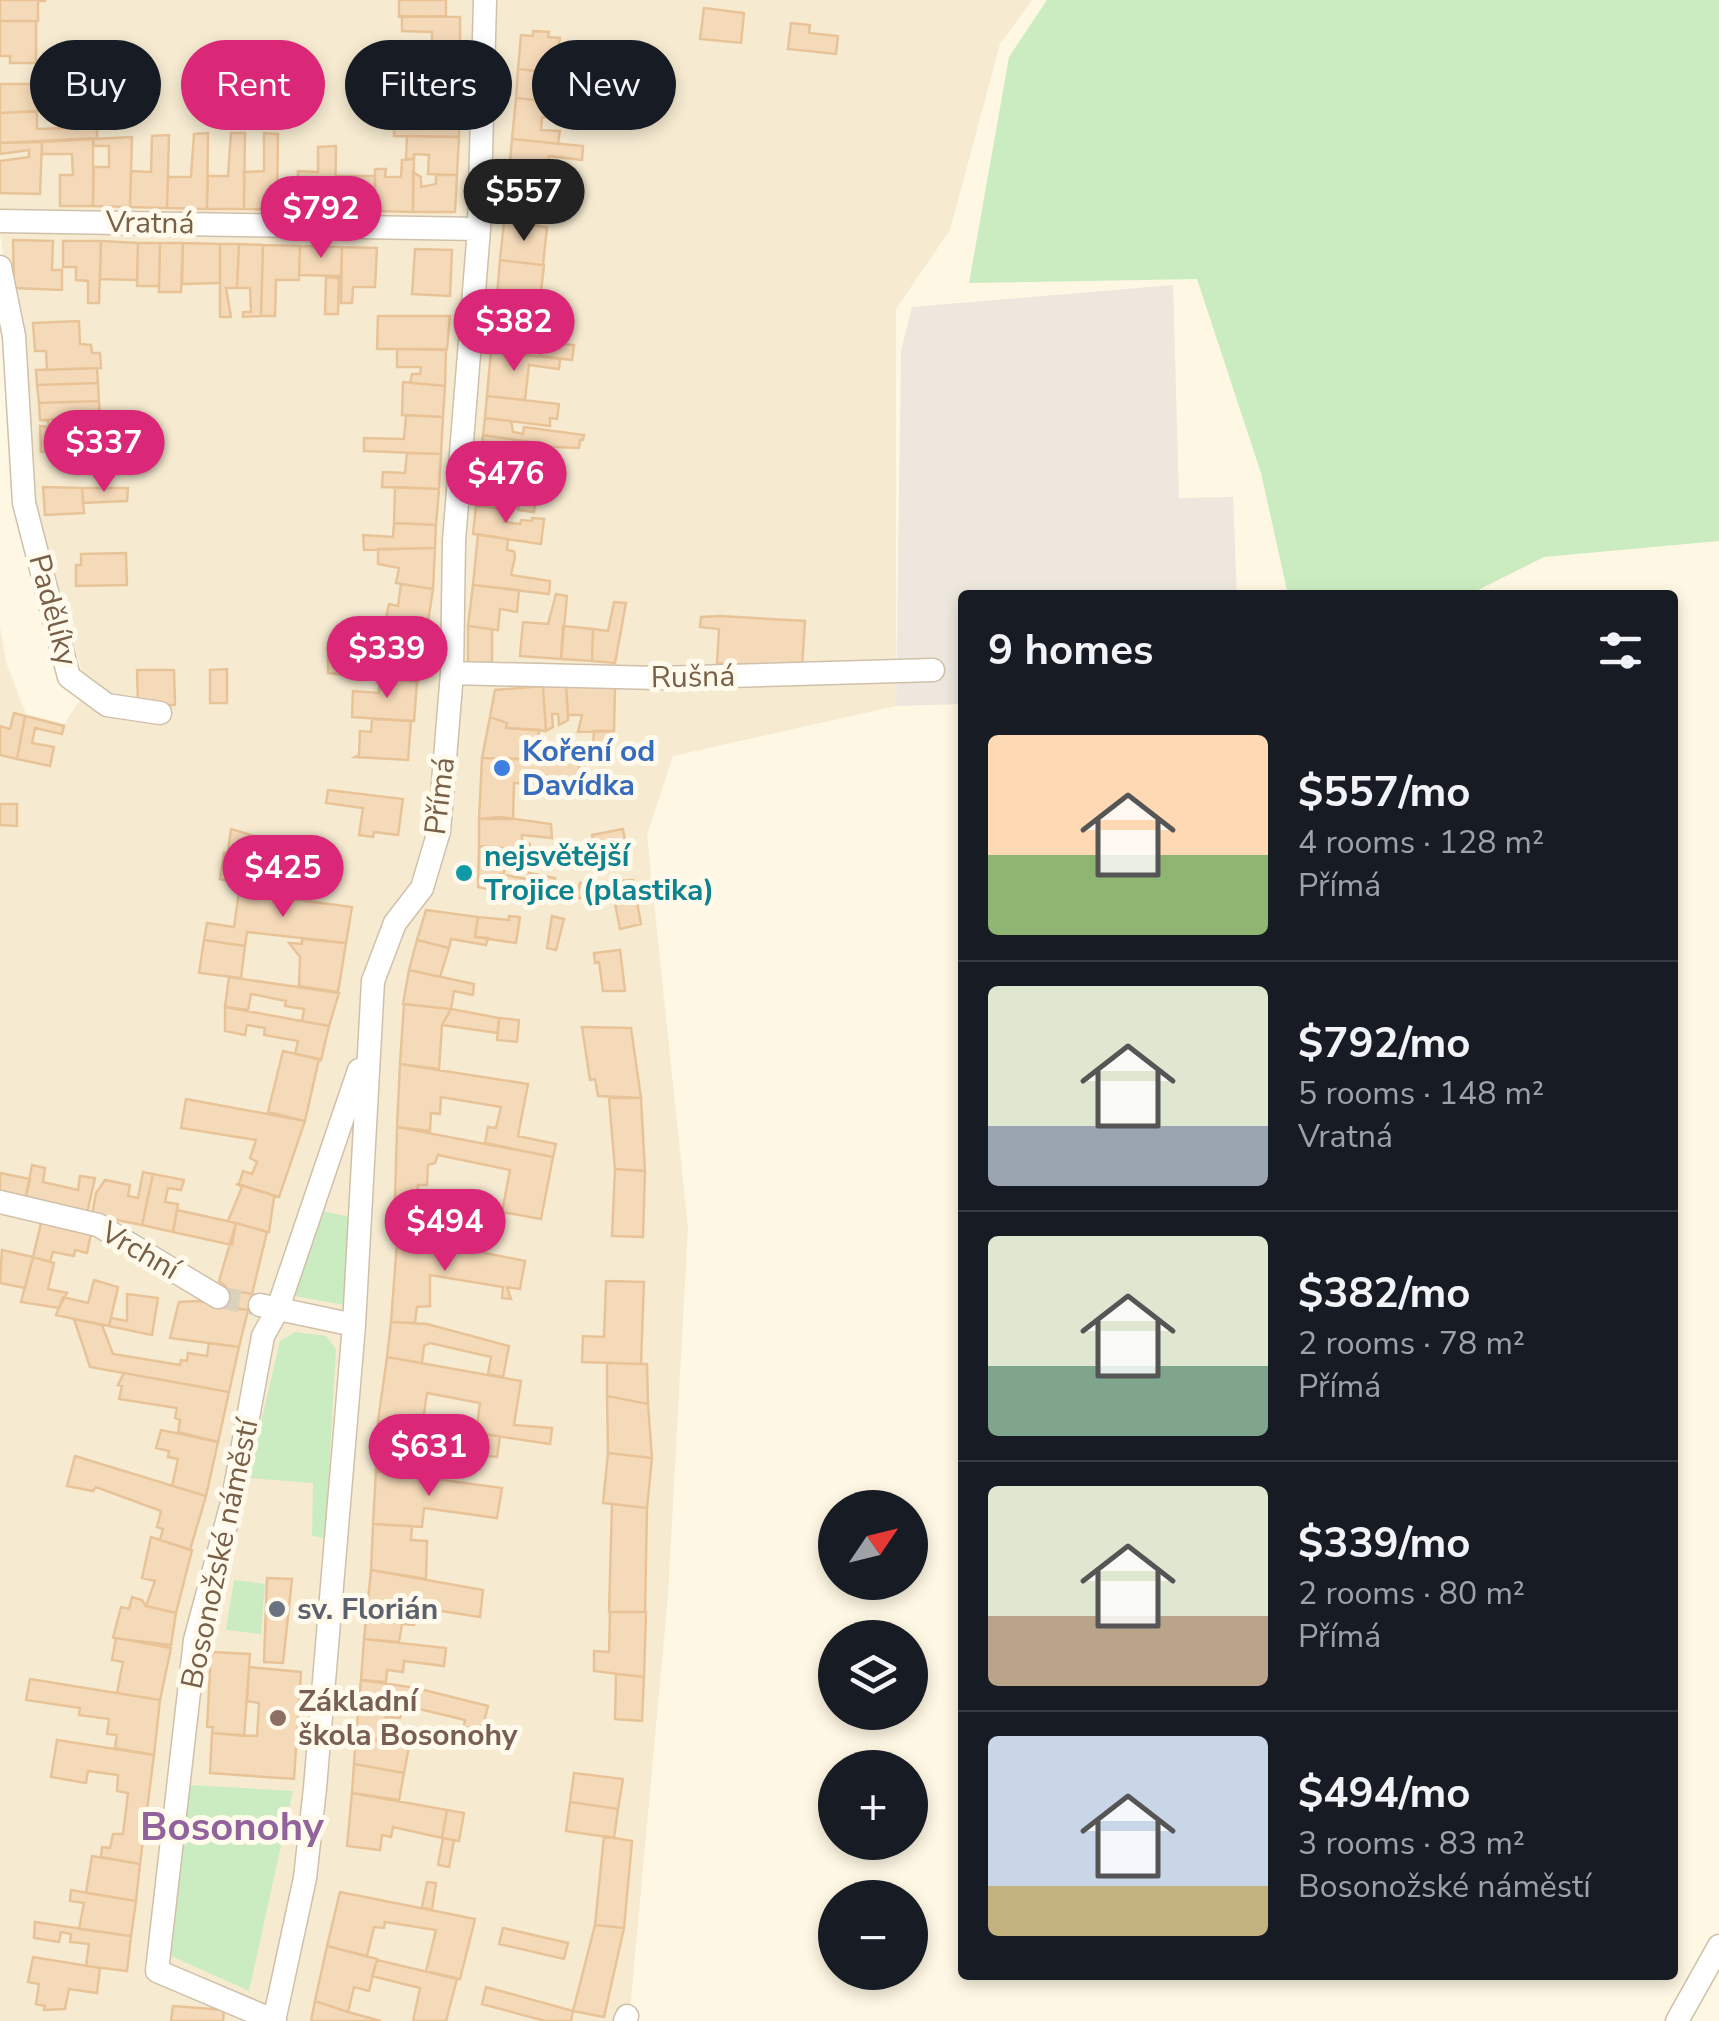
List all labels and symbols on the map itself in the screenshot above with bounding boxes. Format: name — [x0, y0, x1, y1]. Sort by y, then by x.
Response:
pin: $557 — [465, 159, 583, 244]
pin: $792 — [262, 176, 380, 261]
street label: Vratná — [104, 202, 195, 244]
pin: $382 — [455, 289, 573, 374]
pin: $337 — [45, 410, 163, 495]
pin: $476 — [447, 441, 565, 526]
street label: Padělíky — [18, 550, 88, 671]
pin: $339 — [328, 616, 446, 701]
street label: Rušná — [651, 656, 735, 698]
place label: Koření od Davídka — [522, 731, 655, 806]
street label: Přímá — [415, 755, 465, 837]
marker: Koření od Davídka — [491, 757, 513, 779]
pin: $425 — [224, 835, 342, 920]
place label: nejsvětější Trojice (plastika) — [484, 836, 714, 911]
marker: nejsvětější Trojice (plastika) — [453, 862, 475, 884]
pin: $494 — [386, 1189, 504, 1274]
street label: Vrchní — [92, 1212, 189, 1291]
street label: Bosonožské náměstí — [171, 1414, 269, 1692]
pin: $631 — [370, 1414, 488, 1499]
north arrow — [818, 1490, 928, 1600]
place label: sv. Florián — [297, 1589, 438, 1630]
marker: sv. Florián — [266, 1598, 288, 1620]
place label: Základní škola Bosonohy — [298, 1681, 518, 1756]
marker: Základní škola Bosonohy — [267, 1707, 289, 1729]
district label: Bosonohy — [140, 1800, 325, 1854]

